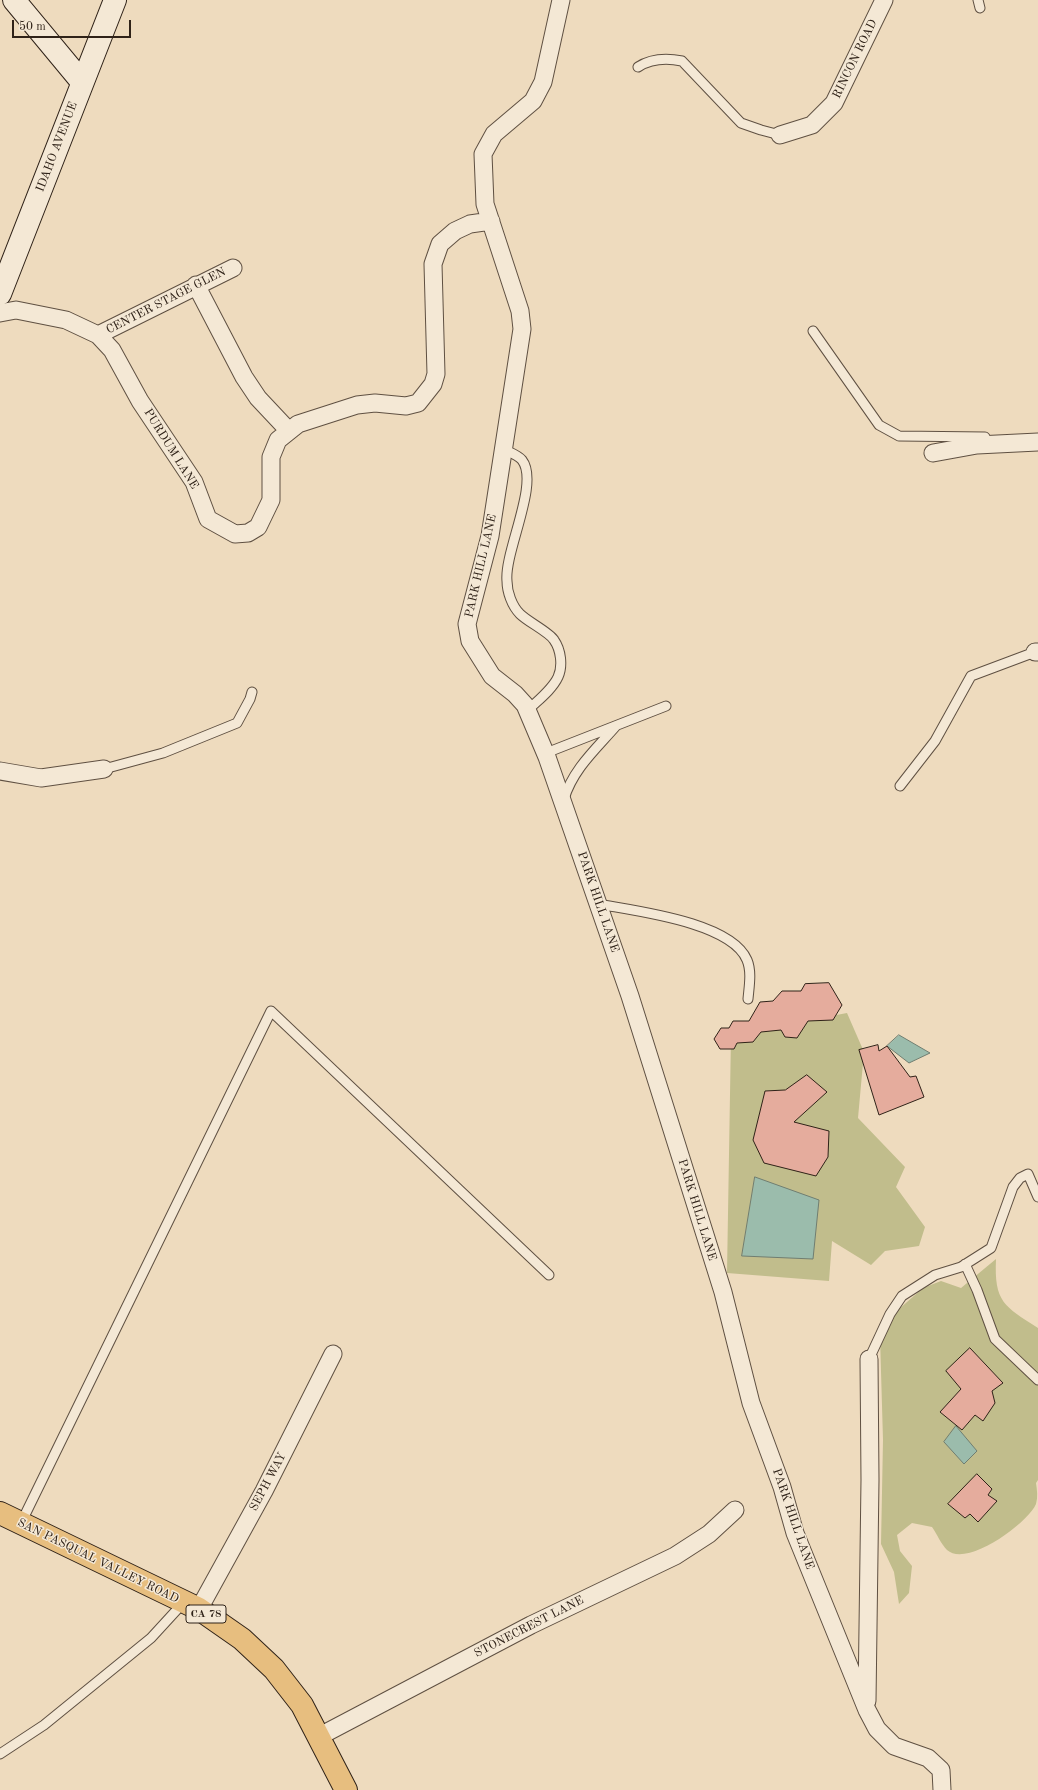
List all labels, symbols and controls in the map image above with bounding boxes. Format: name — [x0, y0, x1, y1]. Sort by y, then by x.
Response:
scale bar — [14, 12, 133, 38]
street label: RINCON ROAD — [830, 17, 880, 101]
text: 50 m — [19, 21, 46, 33]
street label: IDAHO AVENUE — [33, 100, 81, 194]
street label: CENTER STAGE GLEN — [104, 265, 228, 337]
street label: PURDUM LANE — [140, 406, 202, 492]
street label: PARK HILL LANE — [462, 513, 500, 619]
street label: PARK HILL LANE — [574, 850, 622, 954]
street label: PARK HILL LANE — [675, 1157, 719, 1263]
street label: SEPH WAY — [247, 1450, 289, 1514]
street label: PARK HILL LANE — [769, 1467, 817, 1571]
street label: SAN PASQUAL VALLEY ROAD — [15, 1516, 181, 1606]
street label: STONECREST LANE — [472, 1593, 586, 1661]
road number: CA 78 — [186, 1605, 226, 1623]

